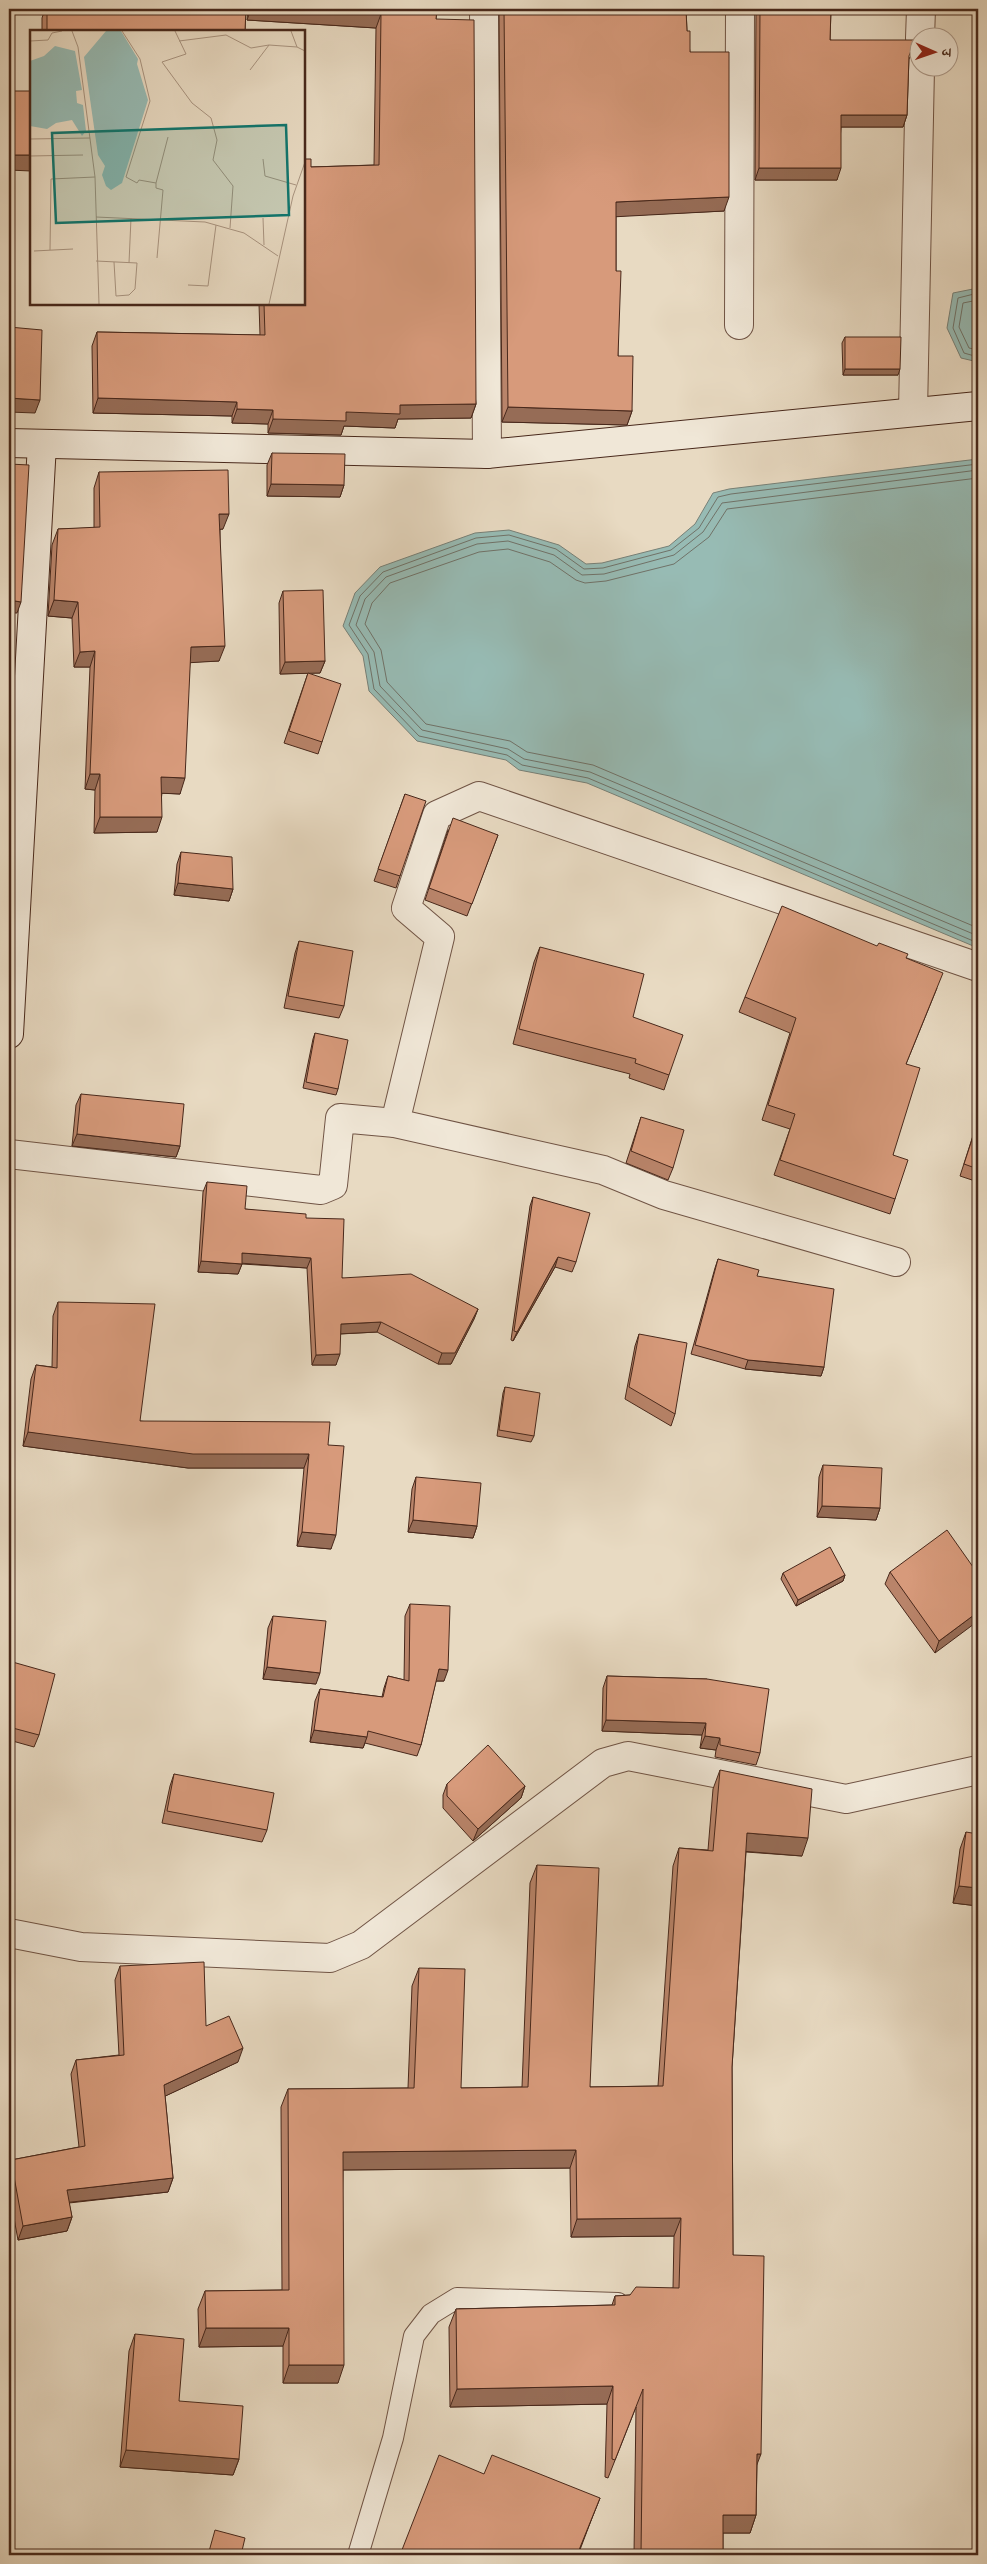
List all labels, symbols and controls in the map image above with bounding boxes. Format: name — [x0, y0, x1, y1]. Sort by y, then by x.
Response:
north arrow — [910, 28, 960, 78]
inset map — [30, 30, 305, 305]
text: उ — [939, 48, 953, 57]

